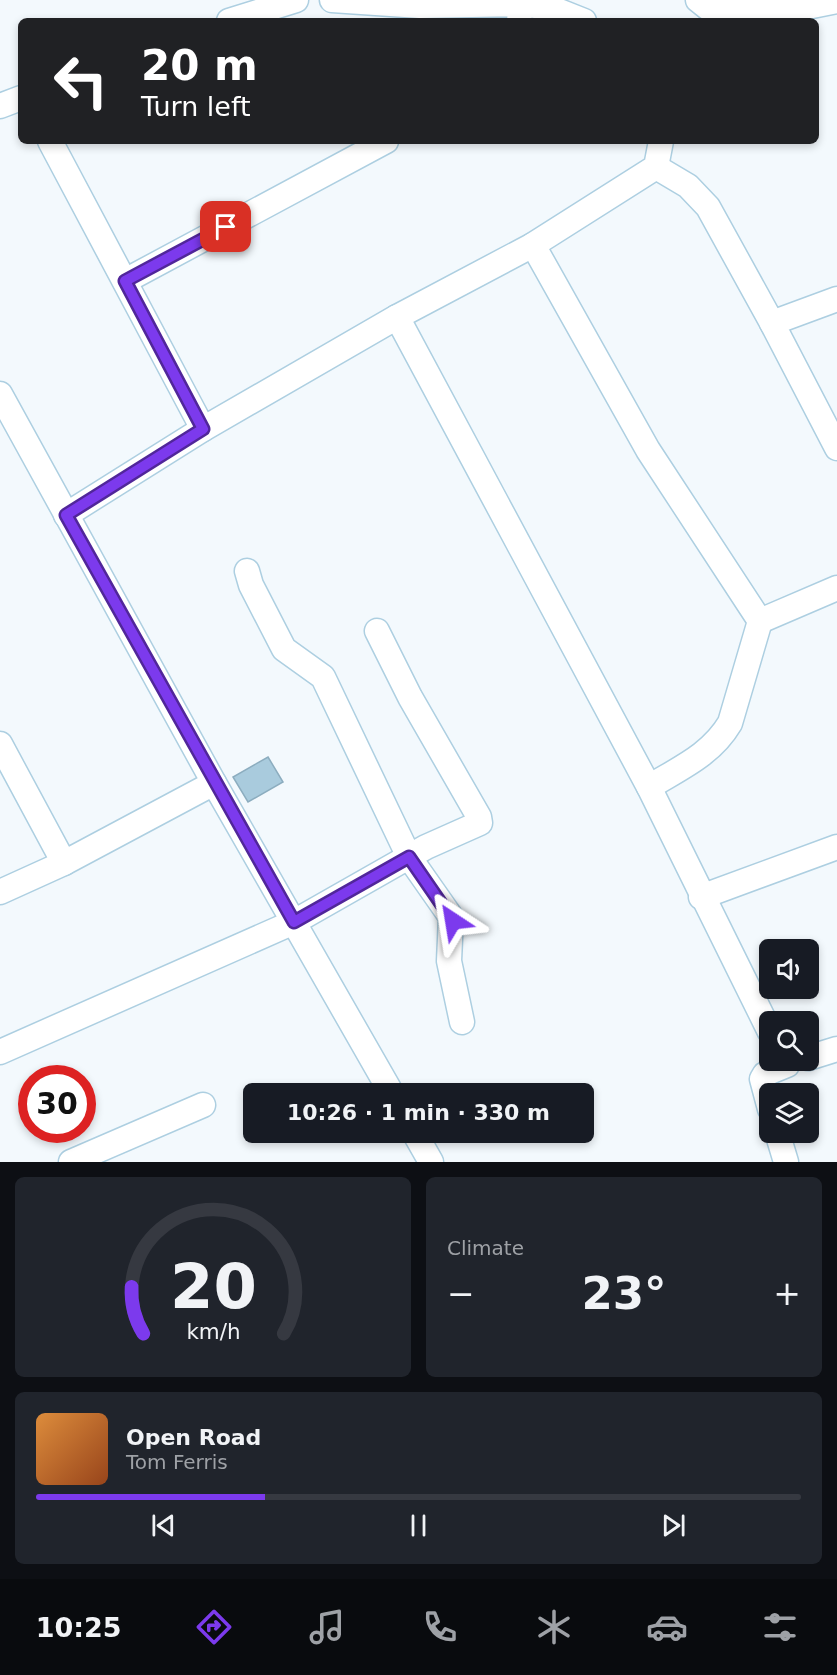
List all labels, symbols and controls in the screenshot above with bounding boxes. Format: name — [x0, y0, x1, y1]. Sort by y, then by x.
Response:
text: 20 m — [141, 41, 258, 90]
icon: left — [42, 42, 120, 120]
text: Turn left — [141, 91, 251, 122]
pin — [200, 201, 251, 252]
icon: arrive — [209, 210, 242, 243]
position arrow — [421, 889, 485, 953]
map controls — [759, 939, 819, 1143]
button: sound — [759, 939, 819, 999]
button: search — [759, 1011, 819, 1071]
speed limit sign: 30 — [18, 1065, 96, 1143]
button: layers — [759, 1083, 819, 1143]
text: 10:26 · 1 min · 330 m — [287, 1100, 550, 1125]
text: Climate — [447, 1236, 524, 1260]
text: 20 — [170, 1250, 256, 1323]
text: 23° — [581, 1267, 667, 1320]
text: − — [447, 1274, 475, 1313]
text: + — [773, 1274, 801, 1313]
text: km/h — [186, 1319, 240, 1344]
text: Open Road — [126, 1425, 261, 1450]
text: Tom Ferris — [126, 1450, 228, 1474]
icon: previous — [147, 1509, 180, 1542]
icon: pause — [402, 1509, 435, 1542]
icon: next — [657, 1509, 690, 1542]
icon: directions — [193, 1606, 235, 1648]
icon: music — [306, 1606, 348, 1648]
icon: phone — [419, 1606, 461, 1648]
icon: climate — [533, 1606, 575, 1648]
icon: car — [646, 1606, 688, 1648]
icon: filters — [759, 1606, 801, 1648]
text: 10:25 — [36, 1612, 122, 1643]

